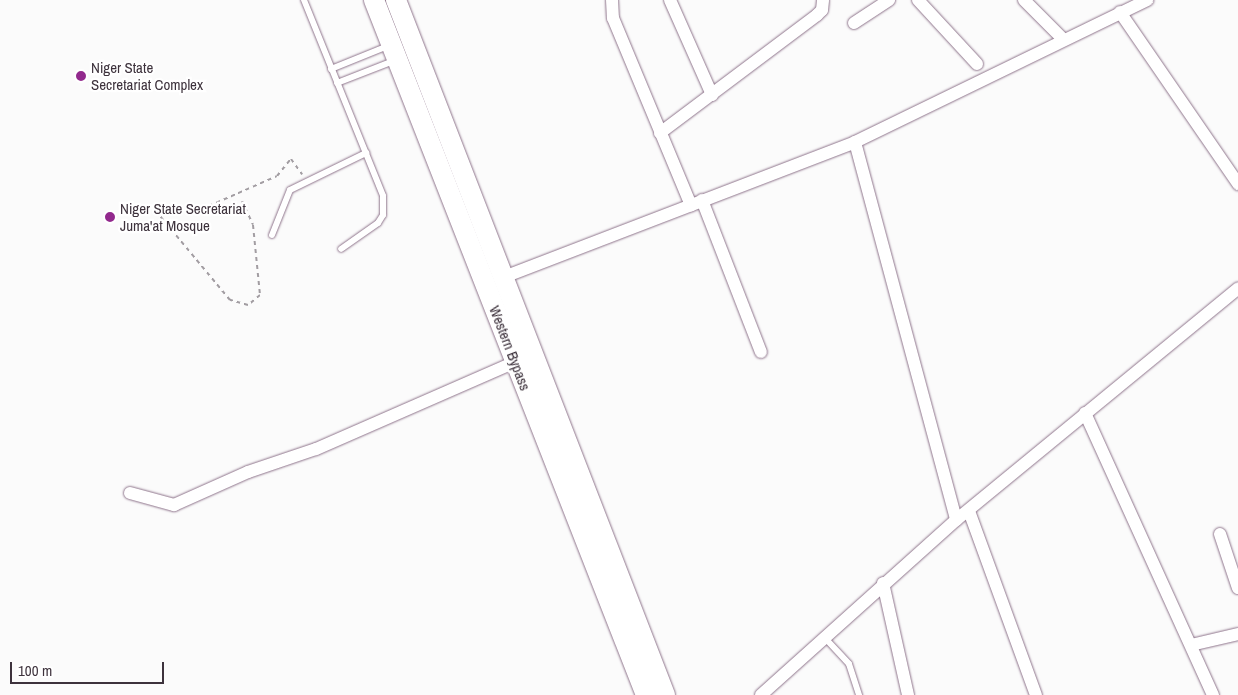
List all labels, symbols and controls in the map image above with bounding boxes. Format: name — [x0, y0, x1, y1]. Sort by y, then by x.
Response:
place label: Niger State Secretariat Complex — [91, 58, 203, 93]
marker: Niger State Secretariat Complex — [75, 70, 87, 82]
place label: Niger State Secretariat Juma'at Mosque — [120, 199, 246, 234]
marker: Niger State Secretariat Juma'at Mosque — [104, 211, 116, 223]
street label: Western Bypass — [486, 303, 534, 393]
scale bar — [12, 652, 166, 684]
text: 100 m — [18, 660, 52, 681]

